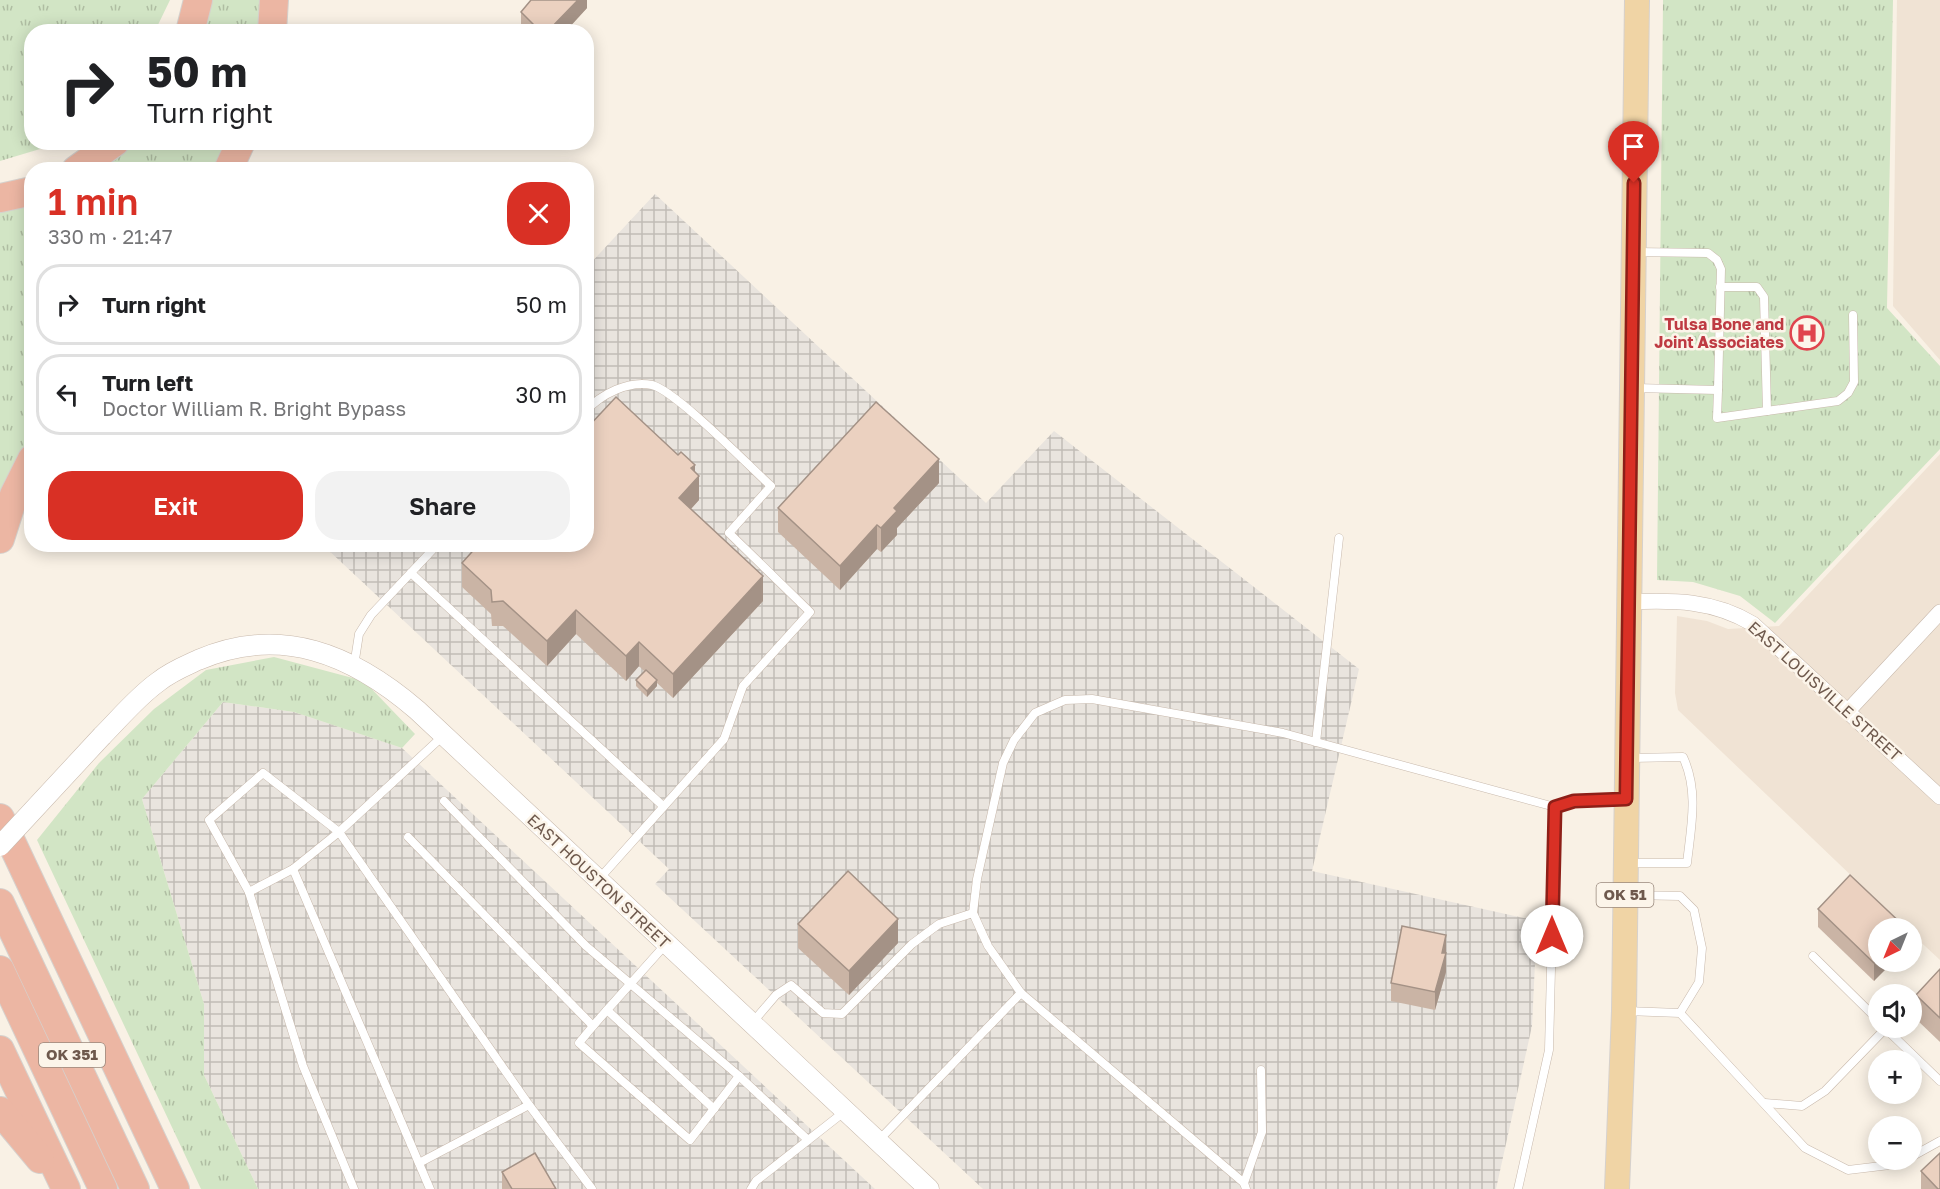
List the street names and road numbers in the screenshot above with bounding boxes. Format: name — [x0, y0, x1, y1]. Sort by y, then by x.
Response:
street label: EAST LOUISVILLE STREET — [1744, 617, 1906, 765]
street label: EAST HOUSTON STREET — [523, 810, 675, 953]
road number: OK 51 — [1596, 883, 1654, 907]
road number: OK 351 — [39, 1043, 105, 1067]

